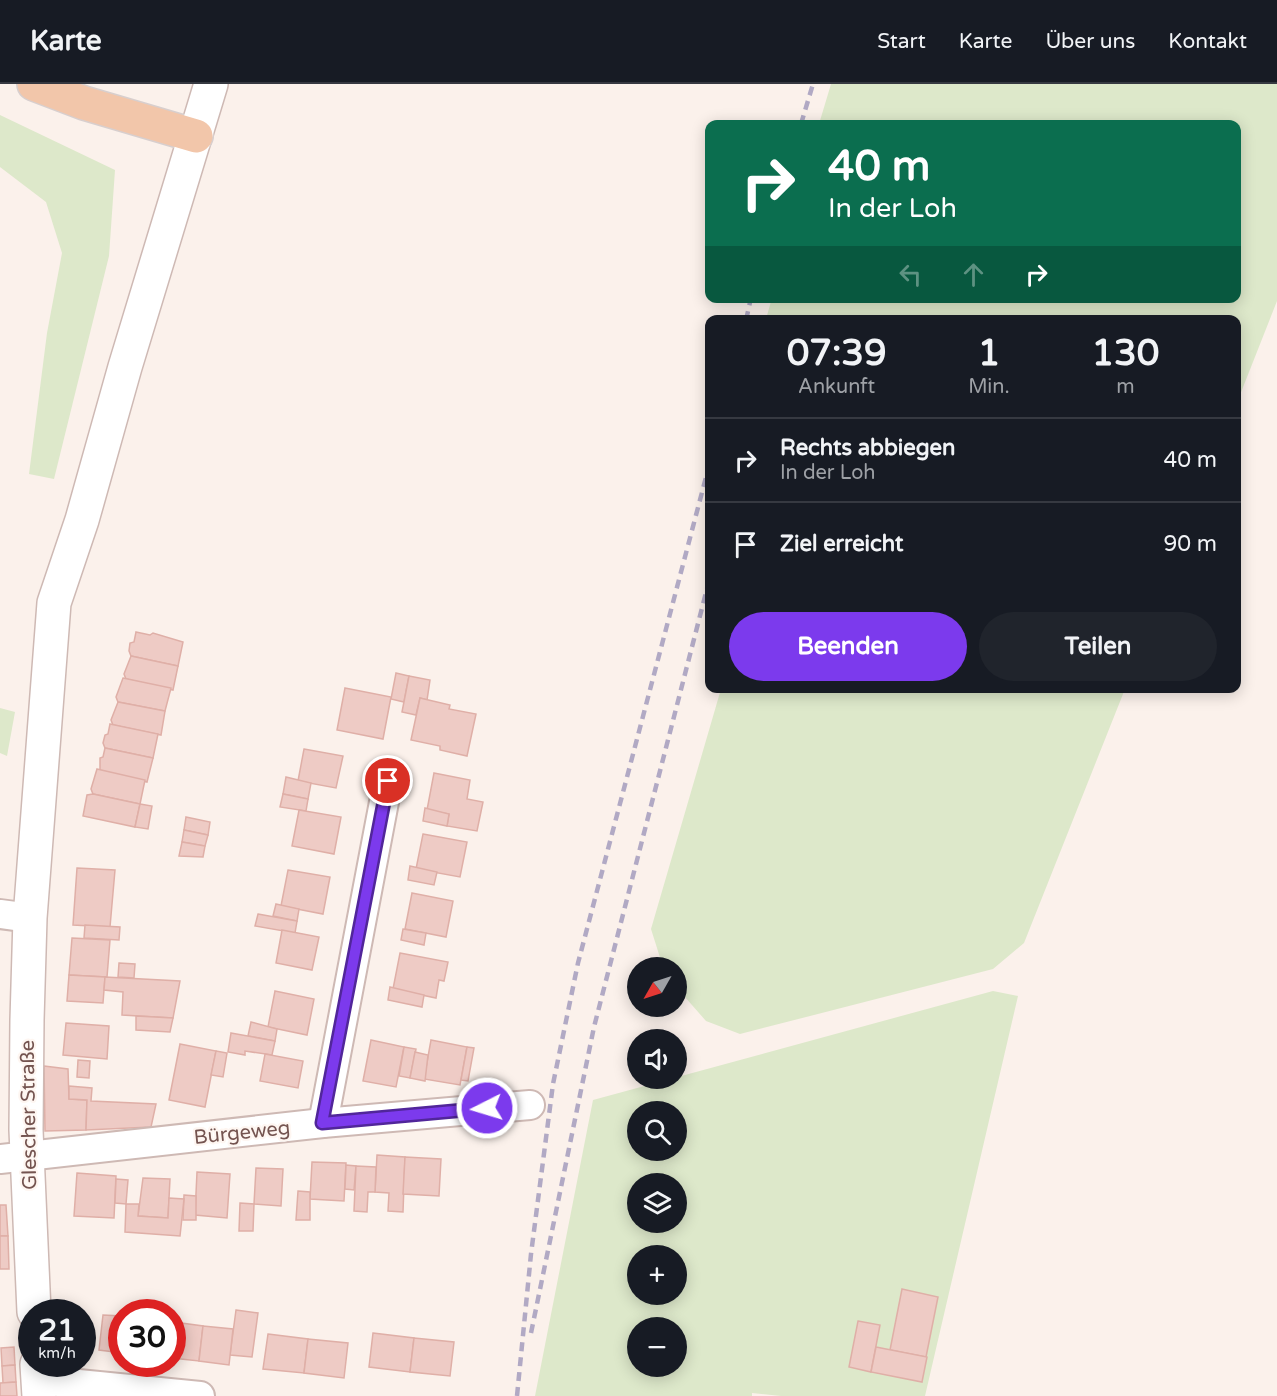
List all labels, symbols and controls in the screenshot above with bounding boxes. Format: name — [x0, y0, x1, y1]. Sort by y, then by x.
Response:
text: Karte — [30, 24, 102, 58]
text: Start — [877, 29, 926, 54]
text: Karte — [959, 29, 1012, 54]
text: Über uns — [1045, 29, 1135, 54]
text: Kontakt — [1168, 29, 1247, 54]
text: 40 m — [828, 141, 930, 192]
icon: right — [729, 144, 807, 222]
text: In der Loh — [828, 192, 957, 225]
icon: left — [894, 258, 927, 291]
icon: ahead — [957, 258, 990, 291]
icon: right — [1020, 258, 1053, 291]
text: 07:39 — [787, 332, 887, 375]
text: 1 — [978, 332, 1000, 375]
text: 130 — [1091, 332, 1159, 375]
text: Ankunft — [798, 375, 875, 399]
text: Min. — [968, 375, 1010, 399]
text: m — [1116, 375, 1135, 399]
text: Rechts abbiegen — [780, 435, 955, 461]
icon: right — [729, 444, 762, 477]
text: 40 m — [1163, 447, 1217, 473]
text: In der Loh — [780, 461, 876, 485]
icon: arrive — [729, 528, 762, 561]
text: Ziel erreicht — [780, 531, 903, 557]
text: 90 m — [1163, 531, 1217, 557]
button: Beenden — [729, 612, 967, 681]
button: Teilen — [979, 612, 1217, 681]
pin — [362, 755, 413, 806]
icon: arrive — [371, 764, 404, 797]
north arrow — [627, 957, 687, 1017]
map controls — [627, 957, 687, 1377]
button: sound — [627, 1029, 687, 1089]
street label: Glescher Straße — [16, 1040, 42, 1190]
position arrow — [455, 1076, 519, 1140]
button: search — [627, 1101, 687, 1161]
street label: Bürgeweg — [193, 1116, 291, 1150]
button: layers — [627, 1173, 687, 1233]
button: + — [627, 1245, 687, 1305]
speed limit sign: 30 — [108, 1299, 186, 1377]
text: 21 — [38, 1312, 76, 1349]
button: − — [627, 1317, 687, 1377]
text: km/h — [38, 1344, 76, 1362]

